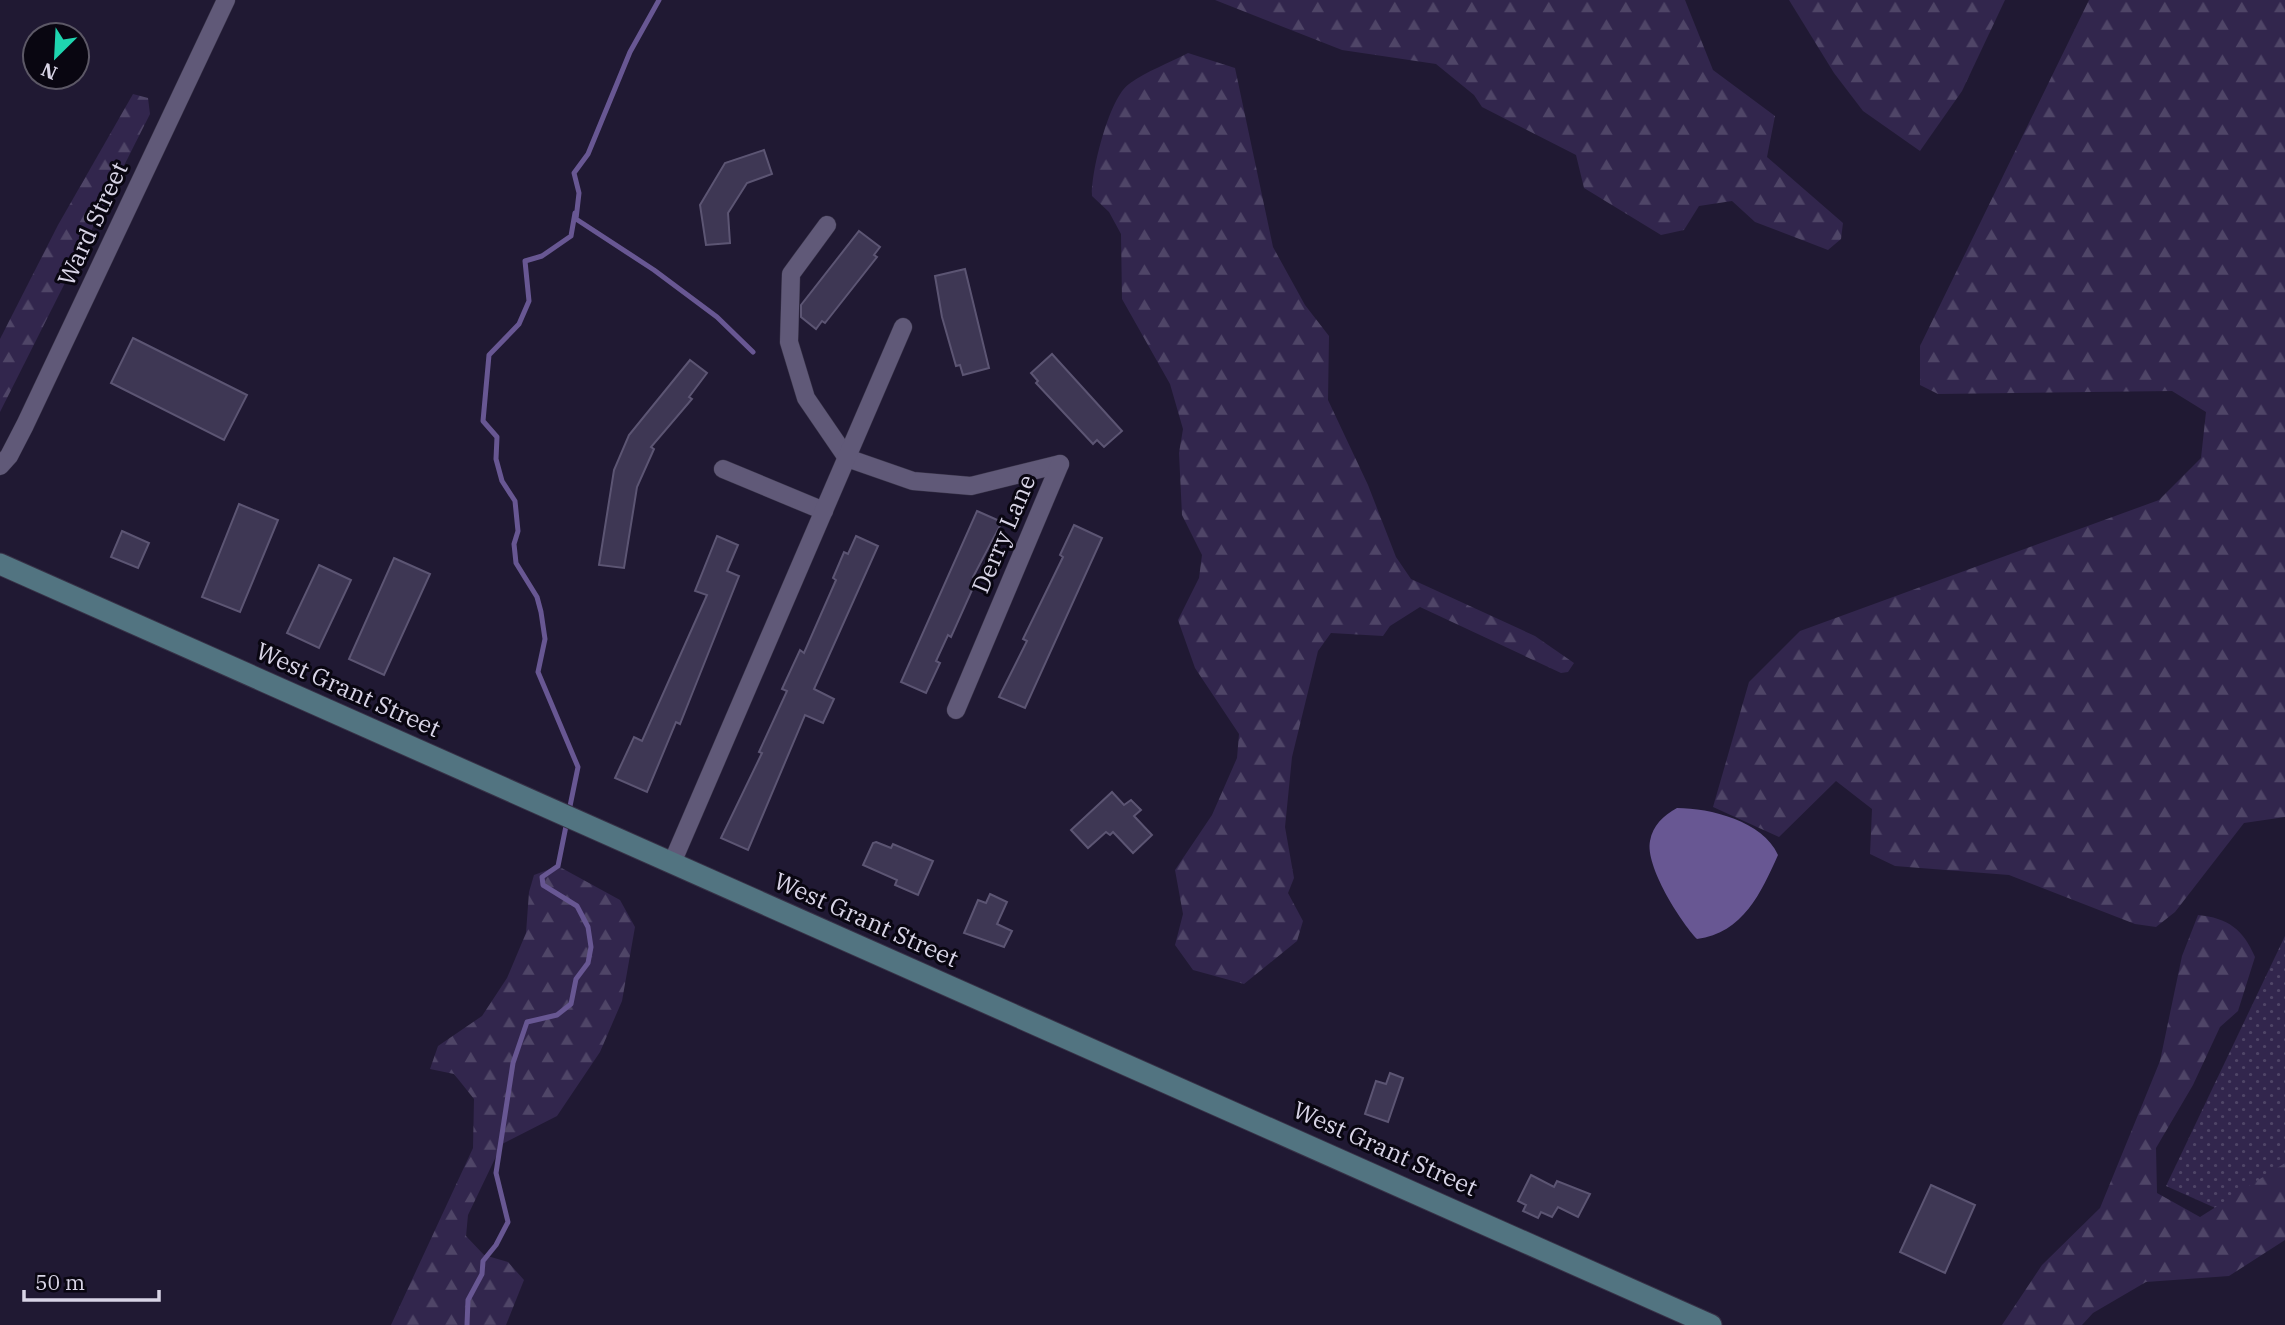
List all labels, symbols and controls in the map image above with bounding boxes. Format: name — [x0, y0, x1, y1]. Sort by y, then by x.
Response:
north arrow — [21, 21, 91, 91]
text: N — [37, 58, 61, 86]
street label: Ward Street — [49, 156, 135, 291]
street label: Derry Lane — [964, 469, 1042, 598]
street label: West Grant Street — [251, 634, 446, 744]
street label: West Grant Street — [769, 864, 964, 974]
street label: West Grant Street — [1288, 1093, 1483, 1203]
scale bar — [24, 1258, 159, 1302]
text: 50 m — [35, 1268, 85, 1296]

